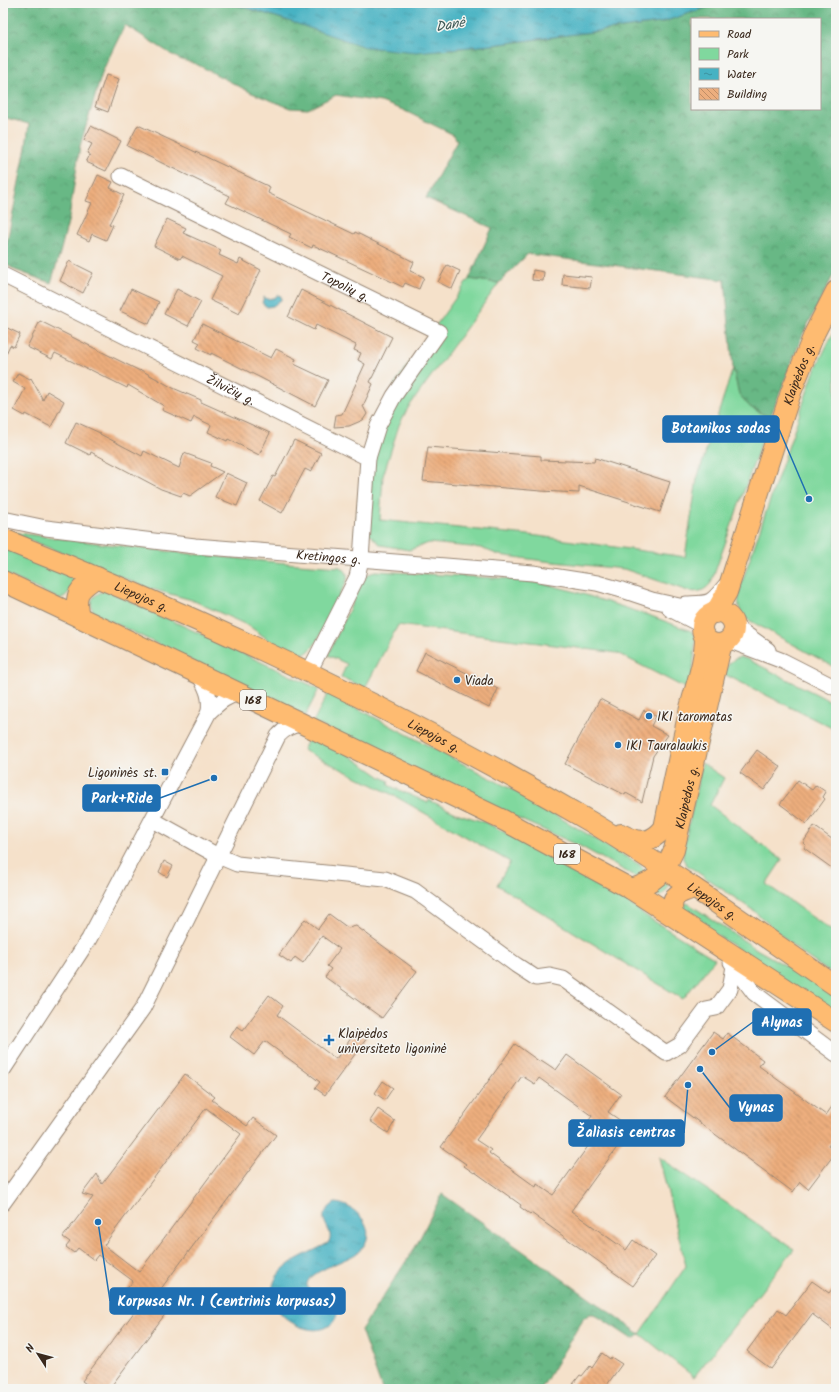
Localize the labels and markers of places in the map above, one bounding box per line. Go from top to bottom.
callout: Botanikos sodas [663,416,779,442]
place label: Viada [465,671,494,692]
marker: Viada [452,675,462,685]
place label: IKI taromatas [657,707,733,728]
marker: IKI taromatas [644,711,654,721]
place label: IKI Tauralaukis [626,736,707,757]
marker: IKI Tauralaukis [613,740,623,750]
place label: Ligoninės st. [88,763,157,784]
marker: Ligoninės st. [160,767,170,777]
callout: Park+Ride [83,785,160,811]
callout: Alynas [753,1009,811,1035]
place label: Klaipėdos universiteto ligoninė [338,1024,447,1060]
marker: Klaipėdos universiteto ligoninė [323,1034,335,1046]
callout: Vynas [730,1095,782,1121]
callout: Žaliasis centras [569,1120,684,1146]
callout: Korpusas Nr. 1 (centrinis korpusas) [110,1288,345,1314]

